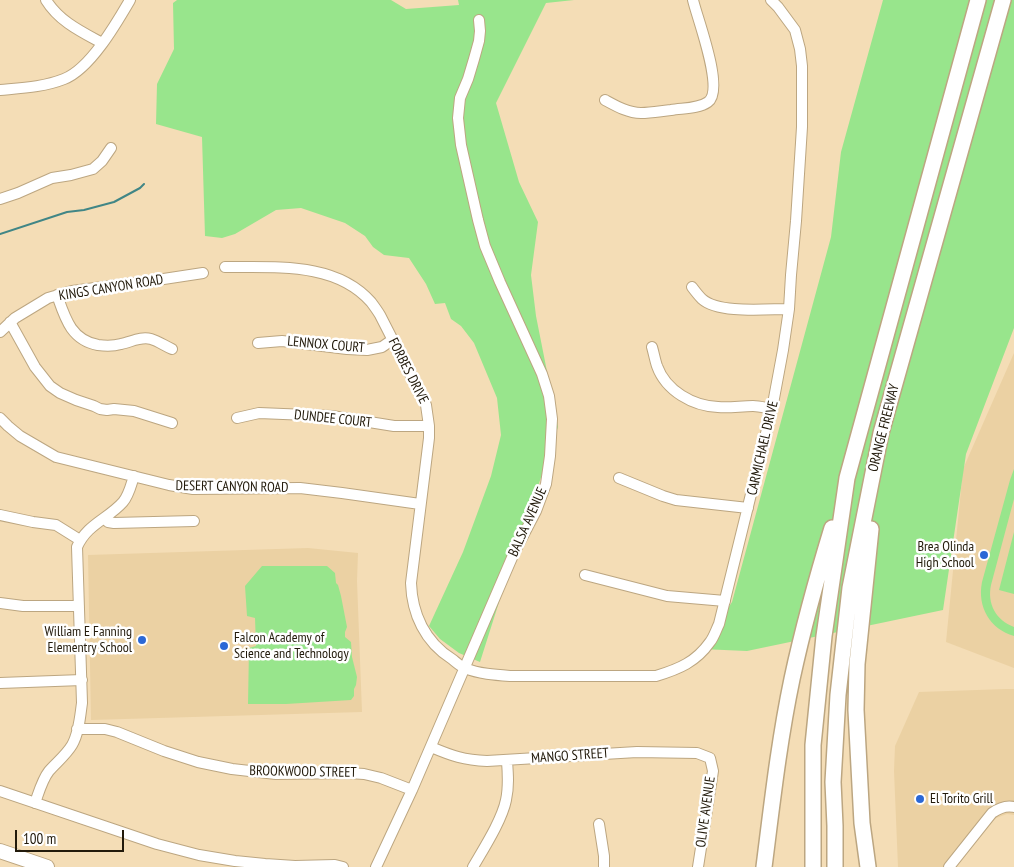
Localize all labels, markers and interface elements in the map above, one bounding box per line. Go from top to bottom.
street label: KINGS CANYON ROAD [58,271,164,305]
street label: LENNOX COURT [287,333,365,357]
street label: FORBES DRIVE [384,335,432,407]
street label: ORANGE FREEWAY [865,382,903,474]
street label: CARMICHAEL DRIVE [744,399,782,497]
street label: DUNDEE COURT [293,407,373,431]
street label: DESERT CANYON ROAD [176,478,288,496]
street label: BALSA AVENUE [505,485,551,559]
place label: Brea Olinda High School [916,539,974,572]
marker: Brea Olinda High School [978,549,990,561]
place label: William E Fanning Elementry School [44,624,132,656]
place label: Falcon Academy of Science and Technology [234,630,349,662]
marker: William E Fanning Elementry School [136,634,148,646]
marker: Falcon Academy of Science and Technology [218,640,230,652]
street label: MANGO STREET [531,745,609,767]
street label: BROOKWOOD STREET [249,763,357,781]
street label: OLIVE AVENUE [693,775,719,849]
place label: El Torito Grill [930,791,993,807]
marker: El Torito Grill [914,793,926,805]
scale bar [18,820,126,852]
text: 100 m [23,829,56,848]

